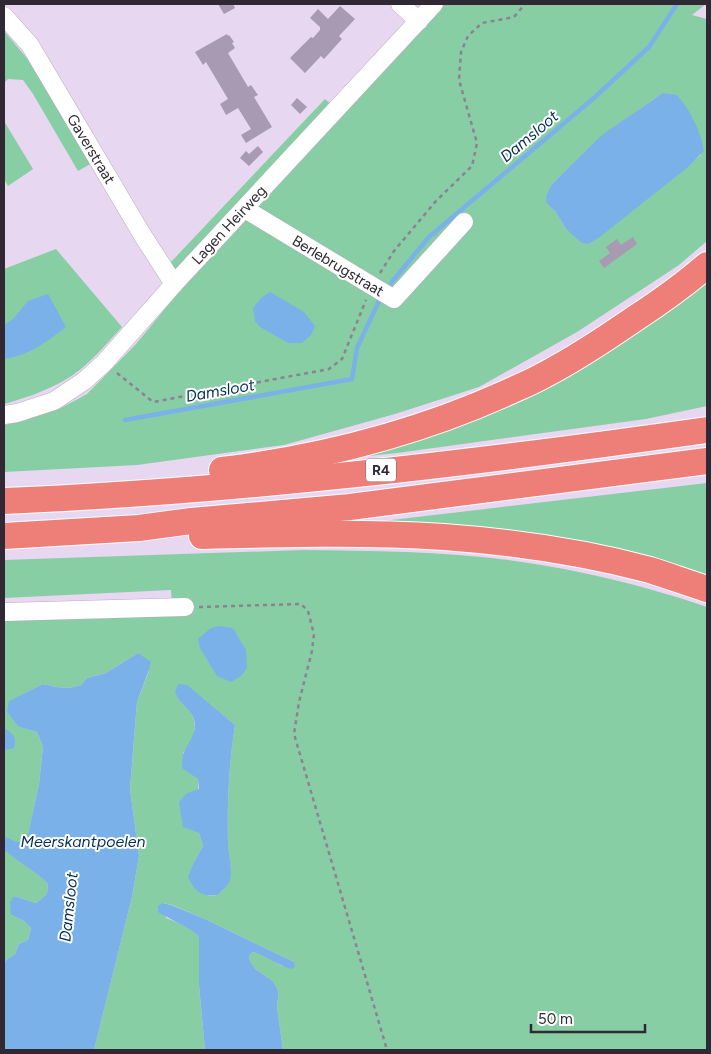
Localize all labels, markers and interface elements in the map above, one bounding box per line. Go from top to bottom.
water label: Damsloot [496,106,563,166]
street label: Gaverstraat [63,111,119,188]
street label: Lagen Heirweg [188,182,270,268]
street label: Berlebrugstraat [289,232,387,301]
water label: Damsloot [184,375,257,406]
road number: R4 [366,458,396,482]
water label: Meerskantpoelen [21,832,145,851]
water label: Damsloot [55,871,82,943]
scale bar [531,1002,645,1034]
text: 50 m [538,1010,573,1028]

